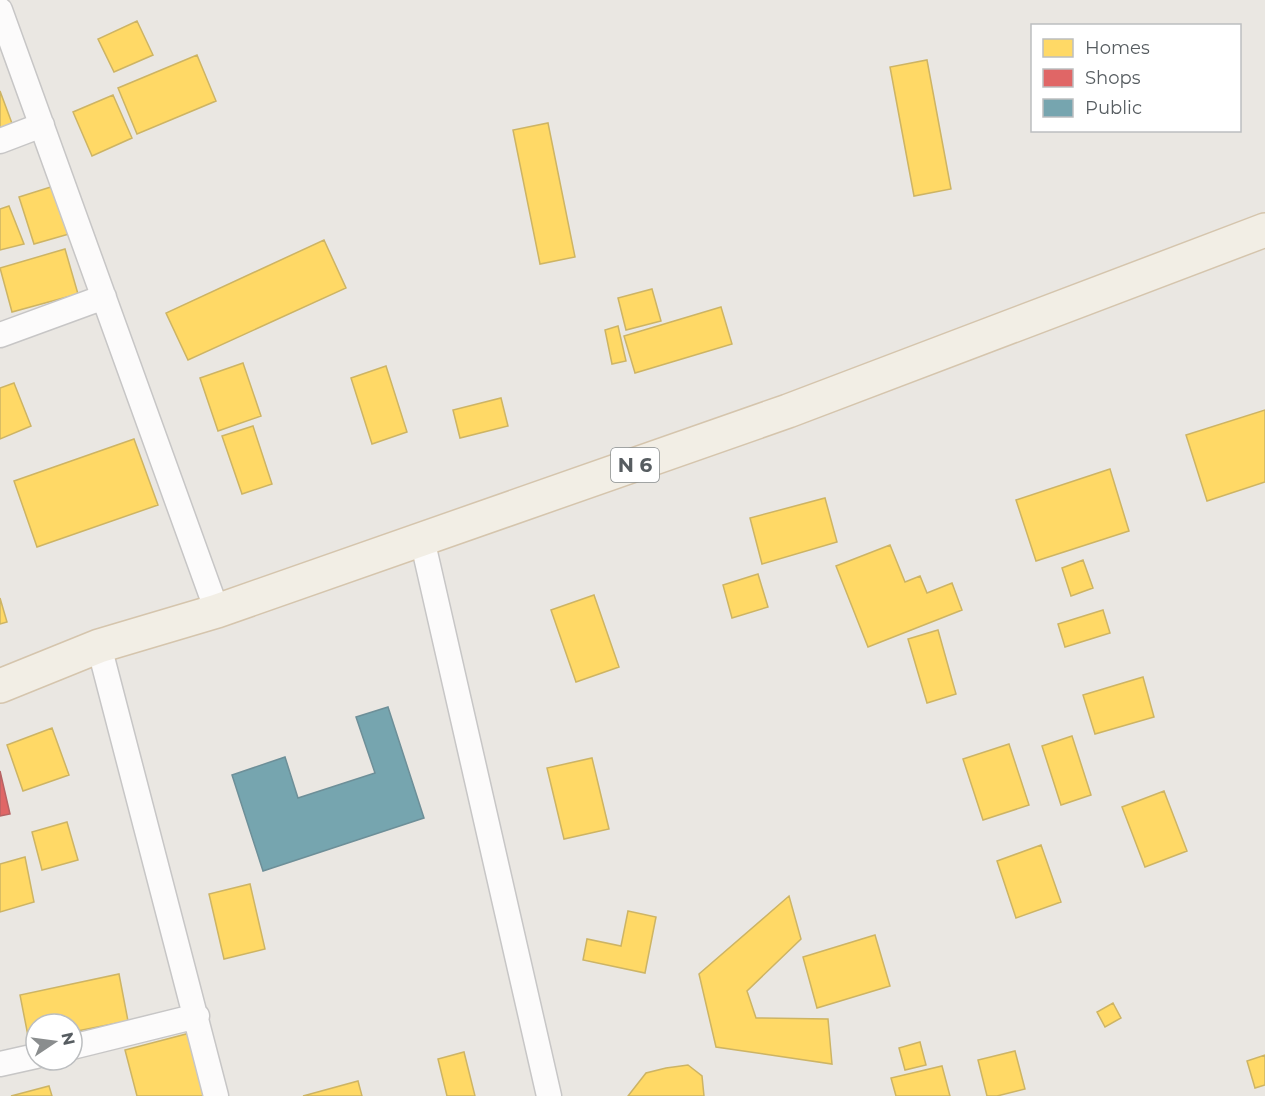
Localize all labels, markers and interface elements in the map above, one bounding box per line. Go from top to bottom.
legend [1031,24,1241,132]
text: Homes [1085,37,1150,59]
text: Shops [1085,67,1141,89]
text: Public [1085,97,1142,119]
road number: N 6 [611,448,659,482]
north arrow [24,1012,84,1072]
text: N [57,1030,79,1047]

